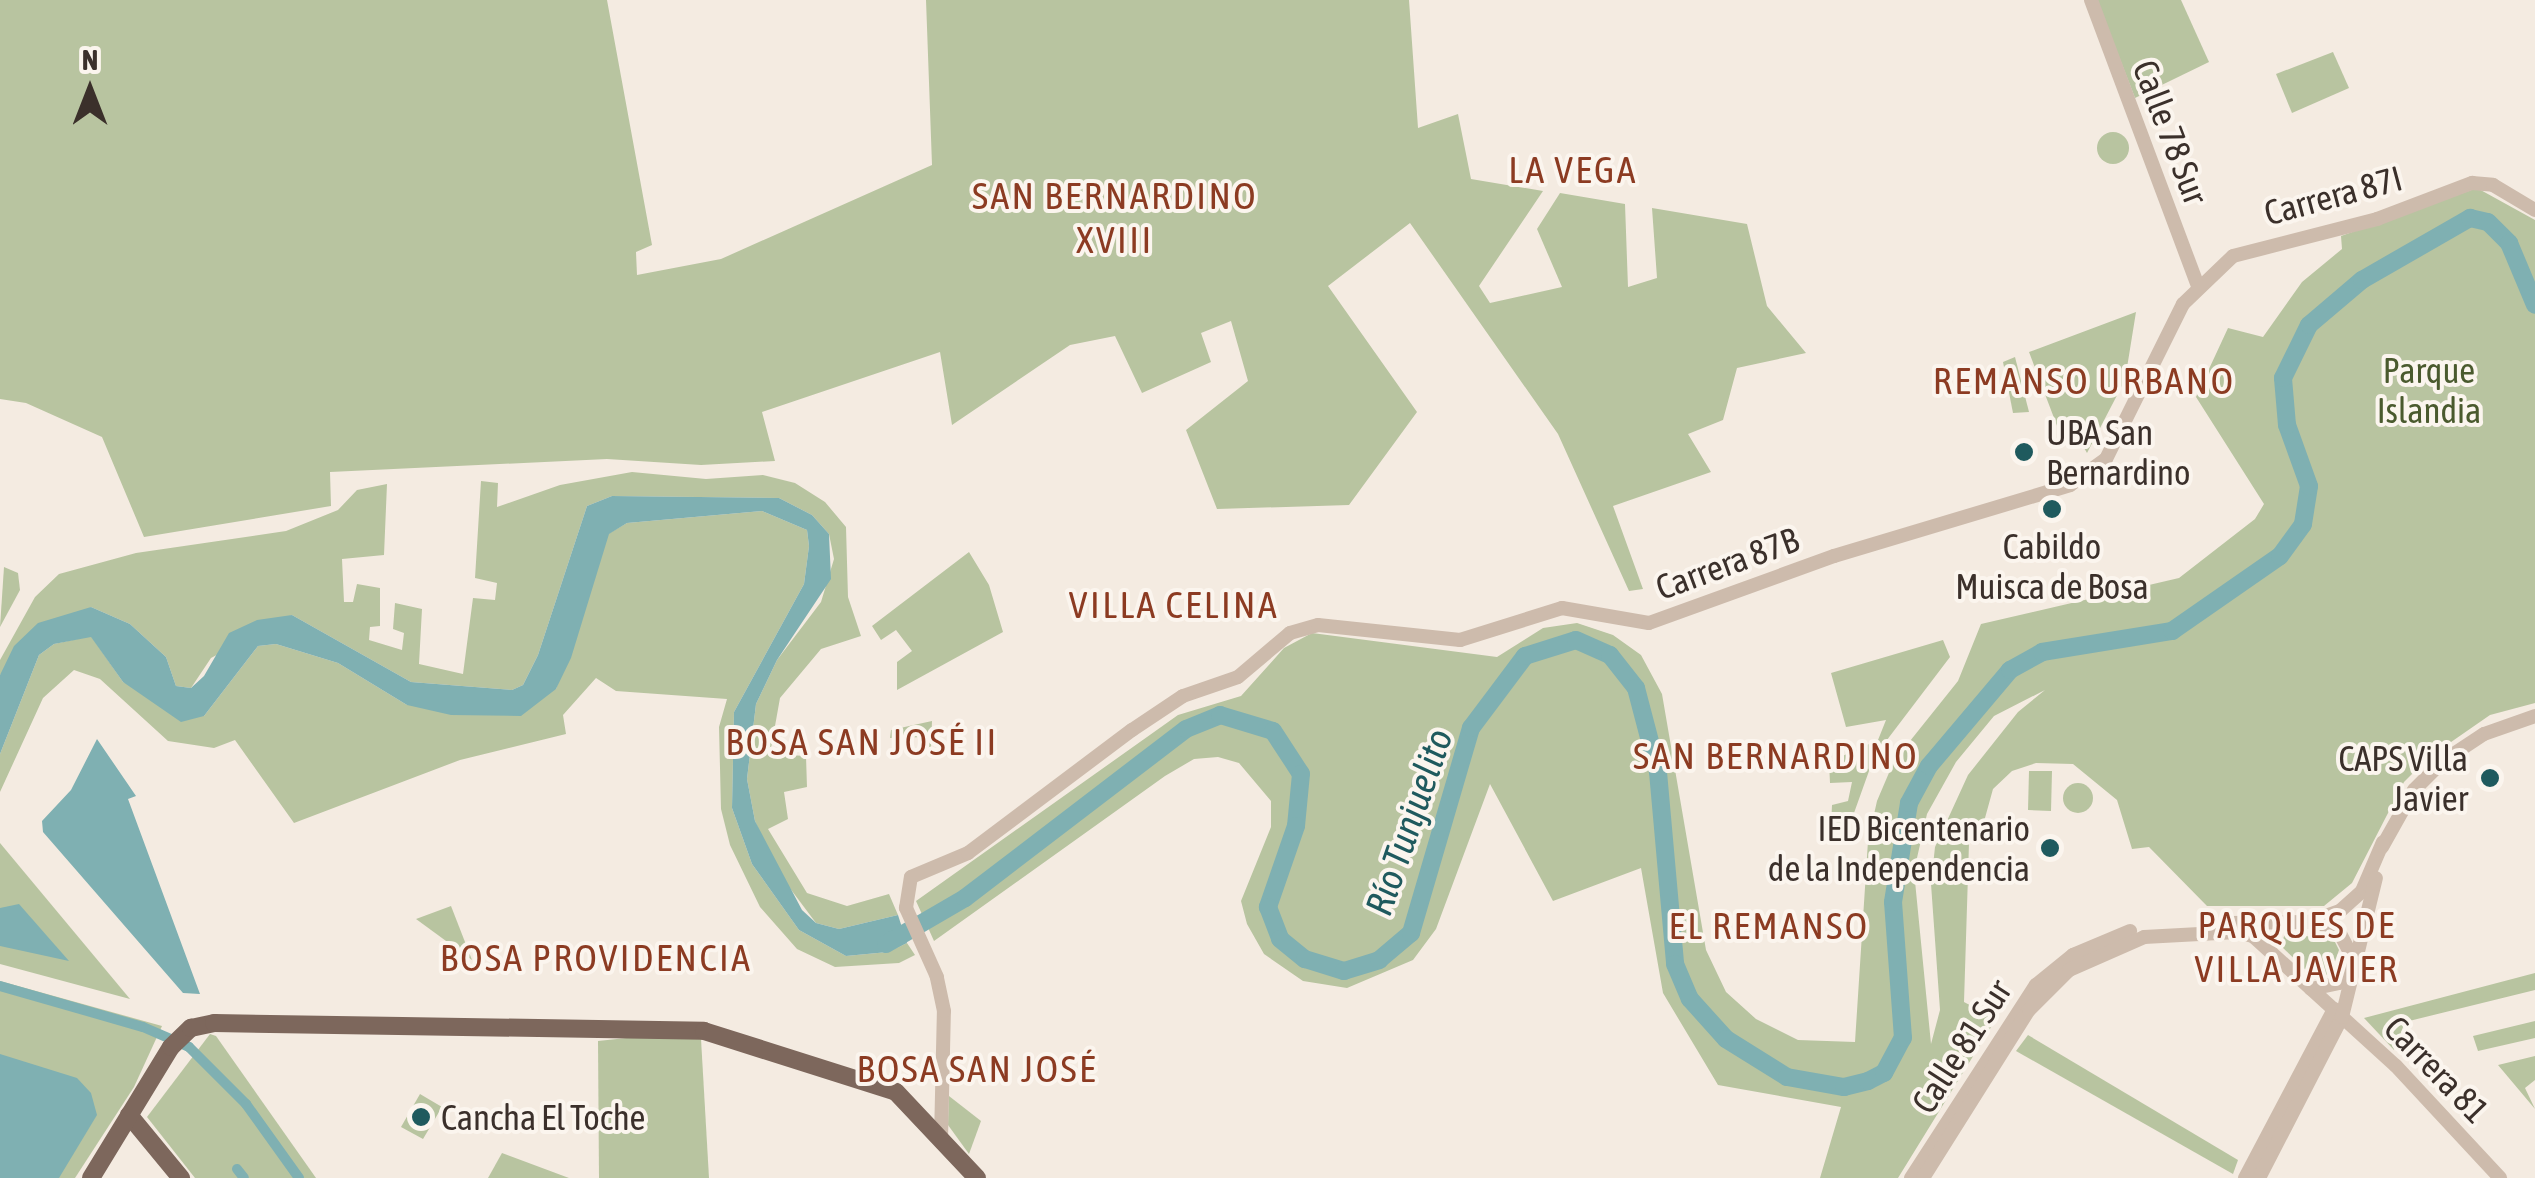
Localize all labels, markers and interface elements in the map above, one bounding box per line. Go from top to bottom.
north arrow [40,40,140,140]
text: N [82,44,98,76]
street label: Calle 78 Sur [2124,54,2218,210]
district label: LA VEGA [1508,147,1638,193]
street label: Carrera 87I [2259,156,2407,234]
district label: SAN BERNARDINO XVIII [972,173,1258,262]
park label: Parque Islandia [2377,349,2481,431]
district label: REMANSO URBANO [1933,358,2235,404]
place label: UBA San Bernardino [2046,411,2190,493]
marker: UBA San Bernardino [2011,439,2037,465]
marker: Cabildo Muisca de Bosa [2041,498,2063,520]
street label: Carrera 87B [1650,518,1804,608]
place label: Cabildo Muisca de Bosa [1955,525,2149,607]
district label: VILLA CELINA [1069,582,1279,628]
district label: BOSA SAN JOSÉ II [725,719,999,765]
water label: Río Tunjuelito [1356,723,1462,921]
district label: SAN BERNARDINO [1633,733,1919,779]
place label: CAPS Villa Javier [2338,737,2468,819]
marker: CAPS Villa Javier [2477,765,2503,791]
place label: IED Bicentenario de la Independencia [1768,807,2030,889]
marker: IED Bicentenario de la Independencia [2039,837,2061,859]
district label: PARQUES DE VILLA JAVIER [2194,902,2400,992]
district label: EL REMANSO [1669,903,1869,949]
district label: BOSA PROVIDENCIA [440,935,752,981]
street label: Calle 81 Sur [1902,971,2020,1121]
street label: Carrera 81 [2376,1007,2498,1131]
district label: BOSA SAN JOSÉ [856,1046,1098,1092]
place label: Cancha El Toche [441,1096,646,1138]
marker: Cancha El Toche [410,1106,432,1128]

